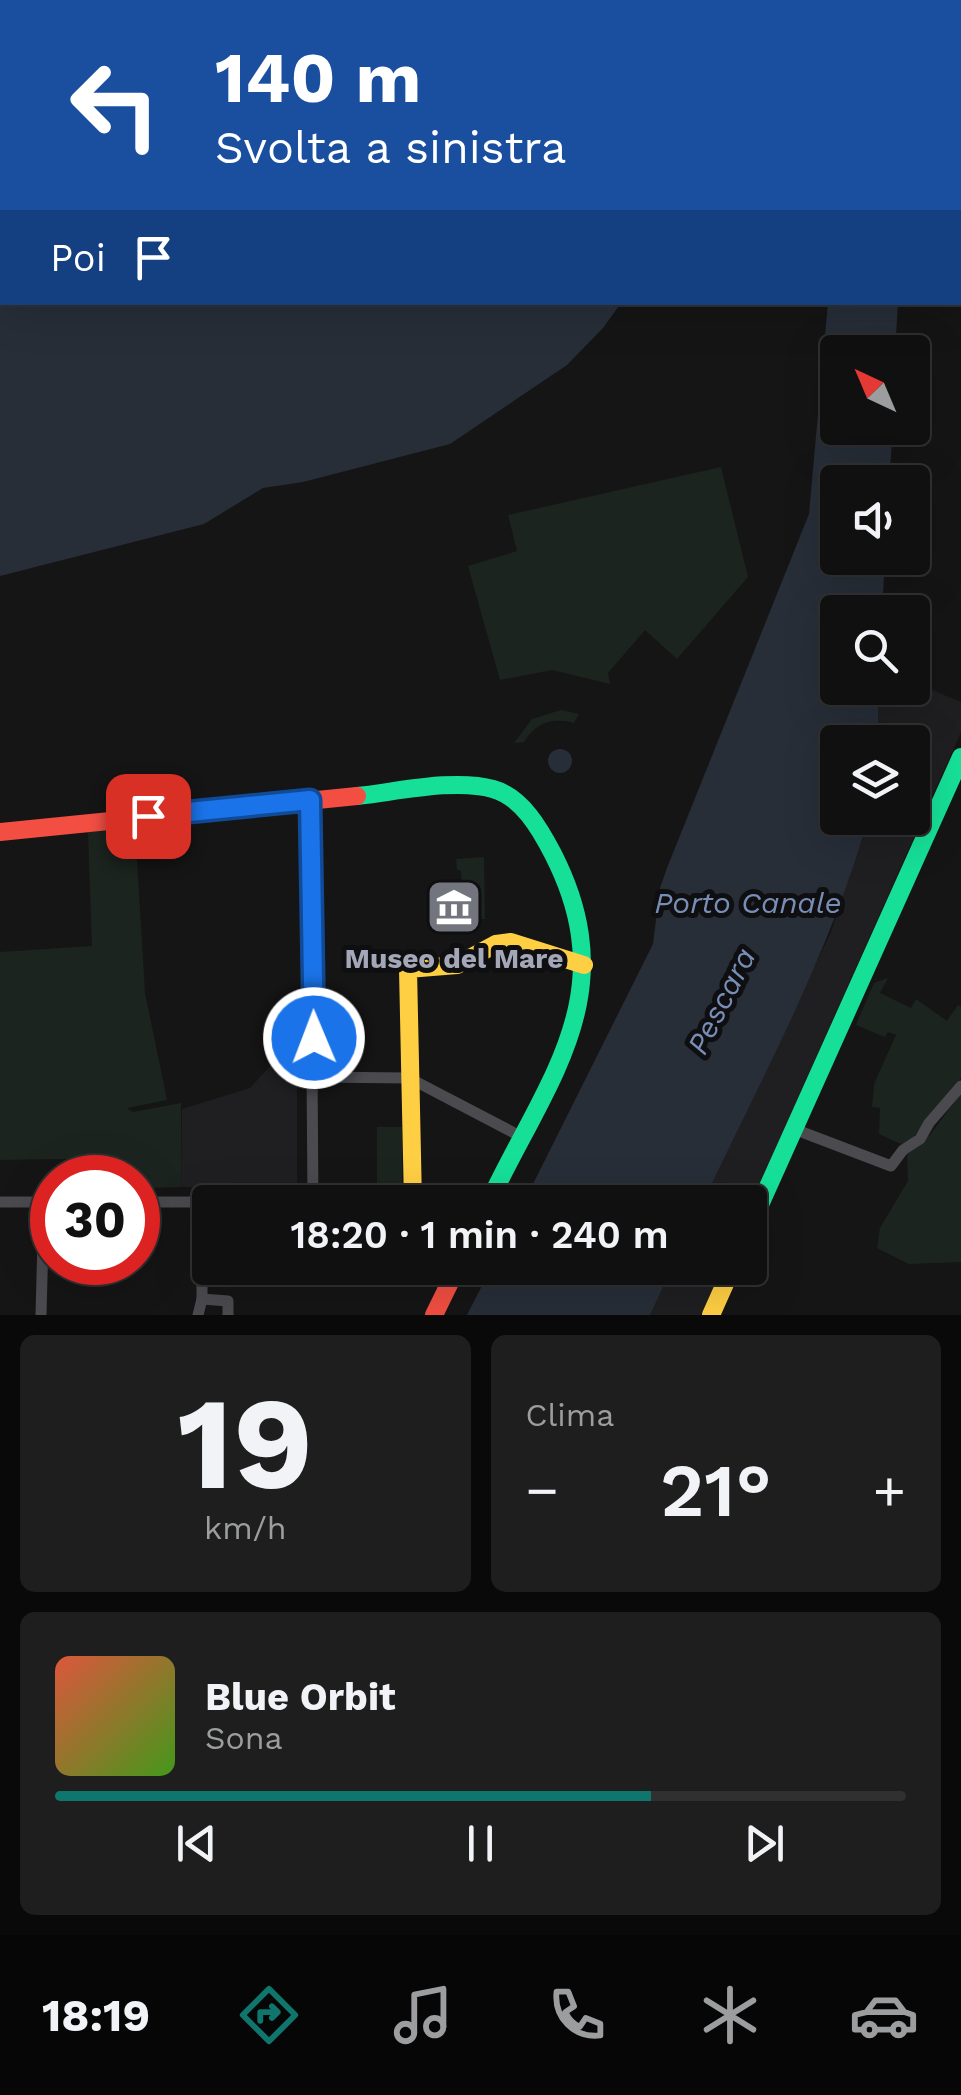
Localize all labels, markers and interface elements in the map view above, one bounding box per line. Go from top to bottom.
text: 140 m [215,37,421,119]
icon: left [50,40,180,170]
text: Svolta a sinistra [215,121,567,174]
icon: arrive [126,230,181,285]
text: Poi [50,236,106,280]
north arrow [820,335,930,445]
map controls [820,335,930,835]
button: sound [820,465,930,575]
button: search [820,595,930,705]
button: layers [820,725,930,835]
pin [106,774,191,859]
icon: arrive [121,789,176,844]
museum icon: Museo del Mare [424,877,484,937]
water label: Porto Canale [654,885,842,920]
place label: Museo del Mare [345,942,563,975]
water label: Pescara [679,942,763,1060]
position arrow [262,986,366,1090]
speed limit sign: 30 [30,1155,160,1285]
text: 18:20 · 1 min · 240 m [290,1213,669,1257]
text: 19 [177,1367,313,1520]
text: Clima [526,1396,614,1434]
text: 21° [660,1446,772,1534]
text: − [526,1458,559,1522]
text: + [873,1458,906,1522]
text: km/h [204,1509,286,1547]
text: Blue Orbit [205,1675,396,1719]
text: Sona [205,1719,283,1757]
icon: previous [169,1816,224,1871]
icon: pause [453,1816,508,1871]
icon: next [737,1816,792,1871]
icon: directions [234,1980,304,2050]
icon: music [388,1980,458,2050]
icon: phone [542,1980,612,2050]
icon: climate [695,1980,765,2050]
icon: car [849,1980,919,2050]
text: 18:19 [42,1989,150,2042]

